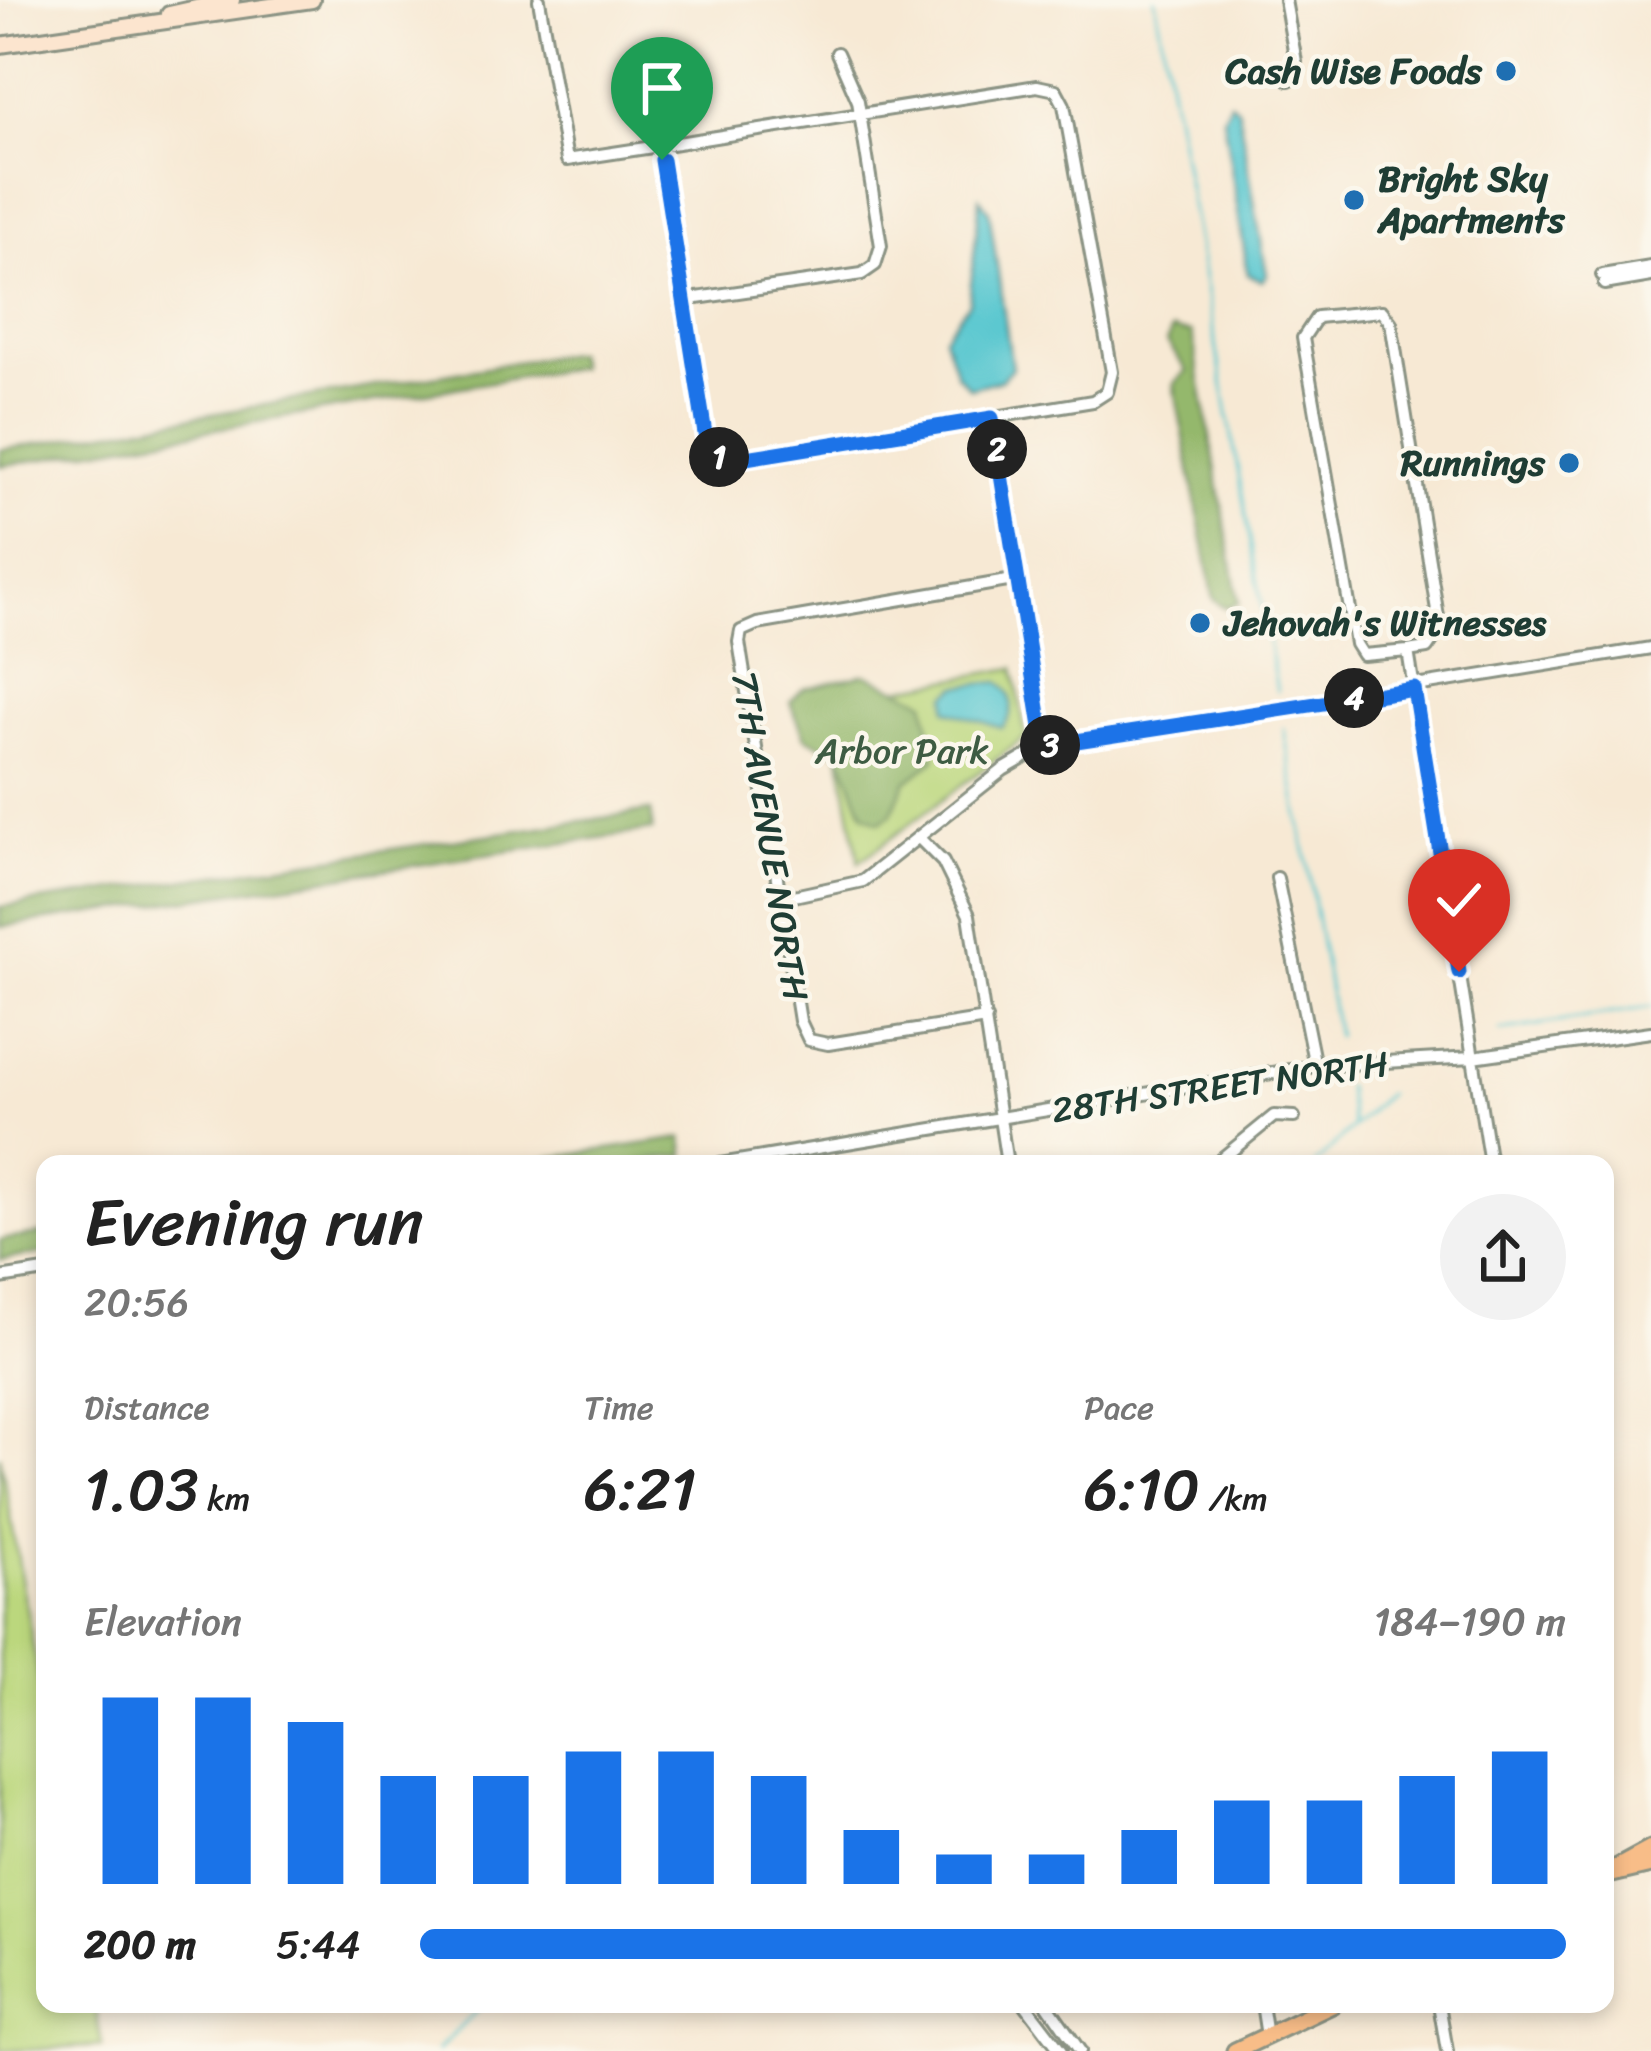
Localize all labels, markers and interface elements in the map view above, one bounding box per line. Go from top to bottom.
pin [611,37,713,160]
place label: Cash Wise Foods [1224,39,1482,103]
icon: arrive [629,55,695,121]
marker: Cash Wise Foods [1493,58,1519,84]
place label: Bright Sky Apartments [1376,147,1566,252]
marker: Bright Sky Apartments [1341,187,1367,213]
pin: 2 [967,419,1027,479]
text: 2 [987,420,1007,478]
pin: 1 [689,427,749,487]
text: 1 [712,428,726,486]
place label: Runnings [1400,431,1545,495]
marker: Runnings [1556,450,1582,476]
place label: Jehovah's Witnesses [1222,591,1548,655]
marker: Jehovah's Witnesses [1187,610,1213,636]
street label: 7TH AVENUE NORTH [712,666,828,1006]
pin: 4 [1324,668,1384,728]
text: 4 [1344,669,1364,727]
pin: 3 [1020,715,1080,775]
text: 3 [1041,716,1059,774]
park label: Arbor Park [814,719,989,783]
pin [1408,849,1510,972]
icon: check [1426,867,1492,933]
street label: 28TH STREET NORTH [1048,1032,1393,1142]
text: Evening run [84,1164,424,1281]
button: share [1440,1194,1566,1320]
text: 20:56 [84,1268,189,1337]
text: Distance [84,1379,209,1437]
text: Time [584,1379,654,1437]
text: Pace [1084,1379,1154,1437]
text: 1.03 [84,1437,199,1543]
text: 6:21 [584,1437,697,1543]
text: 6:10 [1084,1437,1200,1543]
text: km [199,1470,250,1528]
text: /km [1200,1470,1268,1528]
text: Elevation [84,1587,242,1656]
text: 184–190 m [1374,1587,1566,1656]
text: 200 m [84,1910,196,1979]
text: 5:44 [276,1910,360,1979]

